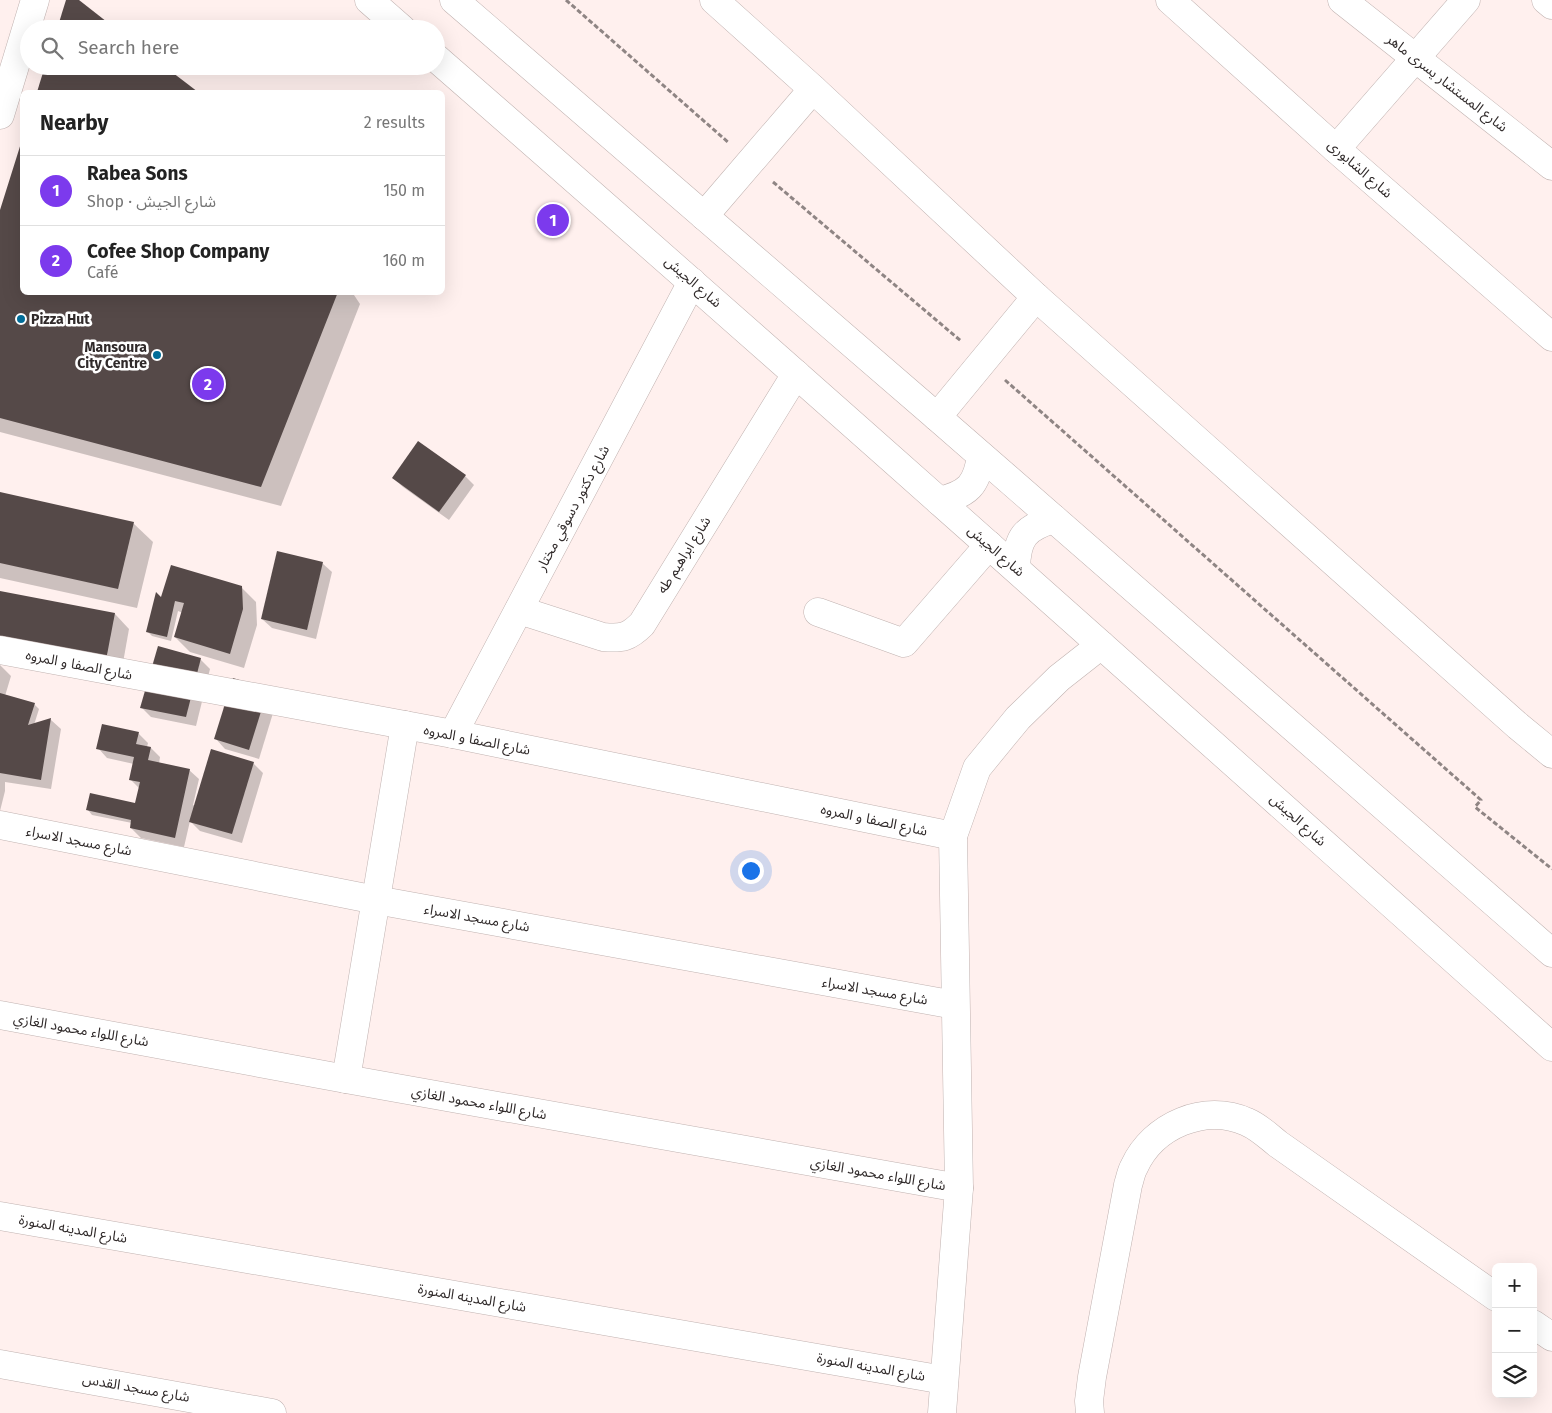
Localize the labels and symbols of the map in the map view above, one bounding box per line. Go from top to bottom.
street label: شارع المستشار يسرى ماهر [1381,30,1511,137]
street label: شارع الشابورى [1323,136,1396,203]
pin: 1 [537,201,569,239]
street label: شارع الجيش [660,253,725,313]
place label: Pizza Hut [31,311,90,328]
marker: Pizza Hut [15,313,27,325]
place label: Mansoura City Centre [77,339,147,372]
marker: Mansoura City Centre [151,349,163,361]
pin: 2 [192,365,224,403]
street label: شارع دكتور دسوقي مختار [532,442,615,575]
street label: شارع ابراهيم طه [654,513,716,598]
street label: شارع الجيش [963,522,1028,582]
street label: شارع الصفا و المروه [24,646,134,686]
street label: شارع الصفا و المروه [422,721,532,761]
street label: شارع الجيش [1265,790,1330,851]
street label: شارع الصفا و المروه [819,800,929,842]
street label: شارع مسجد الاسراء [24,822,133,862]
your location [738,858,764,884]
street label: شارع مسجد الاسراء [422,900,531,938]
street label: شارع مسجد الاسراء [820,973,929,1011]
street label: شارع اللواء محمود الغازي [12,1010,150,1052]
street label: شارع اللواء محمود الغازي [410,1083,548,1125]
street label: شارع اللواء محمود الغازي [809,1154,947,1196]
street label: شارع المدينه المنورة [17,1211,129,1249]
street label: شارع المدينه المنورة [416,1280,528,1318]
street label: شارع المدينه المنورة [815,1349,927,1387]
street label: شارع مسجد القدس [81,1370,191,1408]

